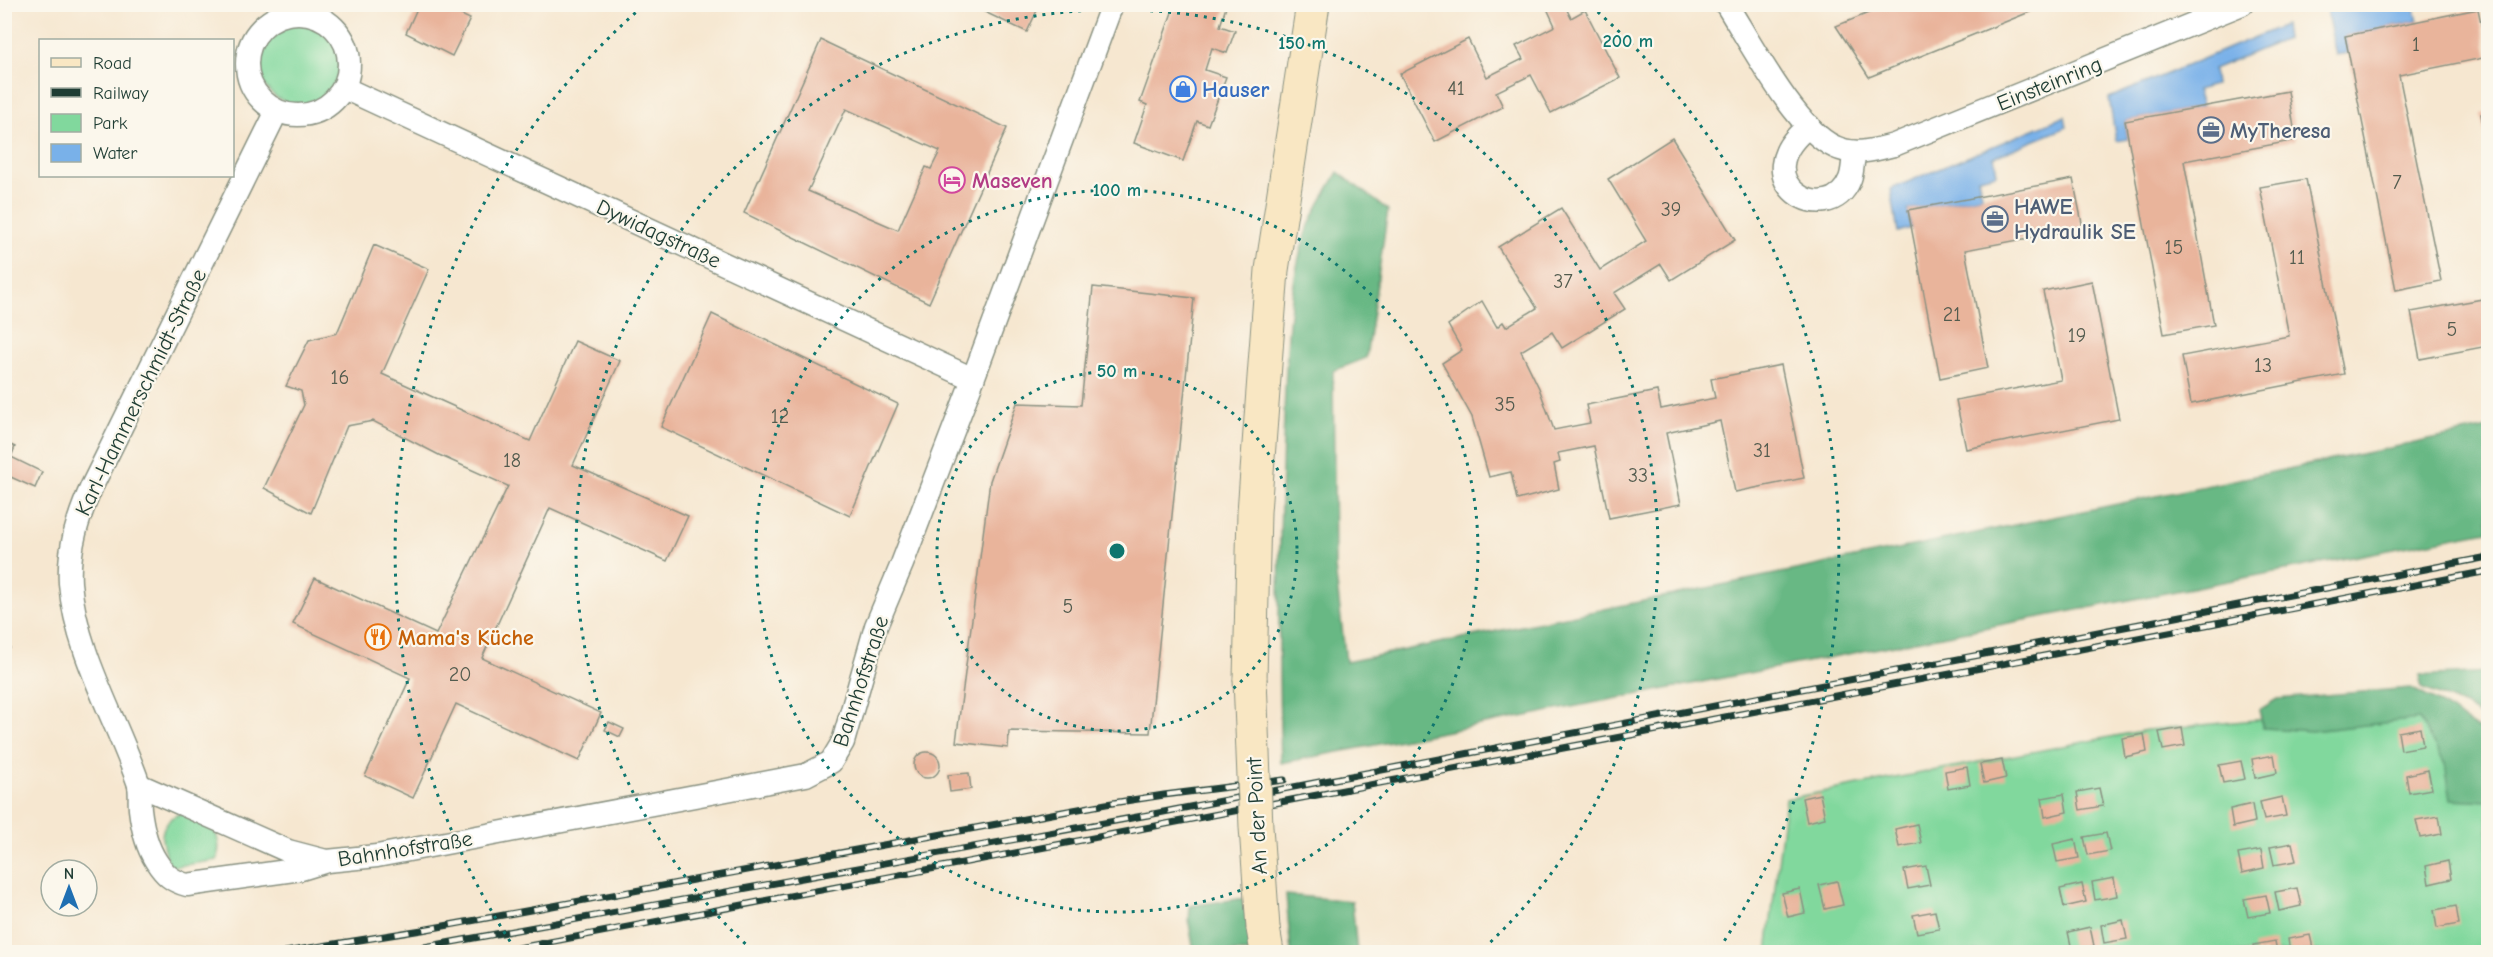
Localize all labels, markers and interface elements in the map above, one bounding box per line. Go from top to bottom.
text: 200 m [1603,31,1653,52]
text: 150 m [1278,33,1326,54]
house number: 1 [2412,33,2420,56]
legend [39,39,234,177]
street label: Einsteinring [1993,51,2106,117]
text: Road [93,53,132,74]
shop icon: Hauser [1168,74,1198,104]
place label: Hauser [1202,77,1269,103]
house number: 41 [1447,77,1465,100]
text: Railway [93,83,150,104]
text: Park [93,113,128,134]
office icon: MyTheresa [2196,115,2226,145]
place label: MyTheresa [2230,118,2331,144]
text: Water [93,143,138,164]
hotel icon: Maseven [937,165,967,195]
place label: Maseven [972,168,1053,194]
house number: 7 [2392,171,2402,194]
text: 100 m [1093,180,1141,201]
street label: Dywidagstraße [592,194,725,274]
place label: HAWE Hydraulik SE [2014,194,2136,245]
house number: 39 [1661,198,1681,221]
office icon: HAWE Hydraulik SE [1980,204,2010,234]
house number: 15 [2165,236,2183,259]
house number: 11 [2289,246,2305,269]
street label: Karl-Hammerschmidt-Straße [70,265,212,520]
house number: 37 [1553,270,1573,293]
house number: 21 [1943,303,1961,326]
house number: 5 [2447,318,2457,341]
house number: 19 [2068,324,2086,347]
house number: 13 [2254,354,2272,377]
text: 50 m [1097,361,1137,382]
house number: 16 [331,366,349,389]
house number: 35 [1495,393,1515,416]
house number: 12 [771,405,789,428]
house number: 31 [1753,439,1771,462]
house number: 18 [503,449,521,472]
house number: 33 [1628,464,1648,487]
centre of rings [1107,541,1127,561]
house number: 5 [1063,595,1073,618]
street label: Bahnhofstraße [828,613,894,750]
restaurant icon: Mama's Küche [363,622,393,652]
place label: Mama's Küche [398,625,534,651]
house number: 20 [449,663,471,686]
street label: An der Point [1241,756,1273,875]
street label: Bahnhofstraße [336,825,474,872]
north arrow [39,858,99,918]
text: N [64,865,74,883]

